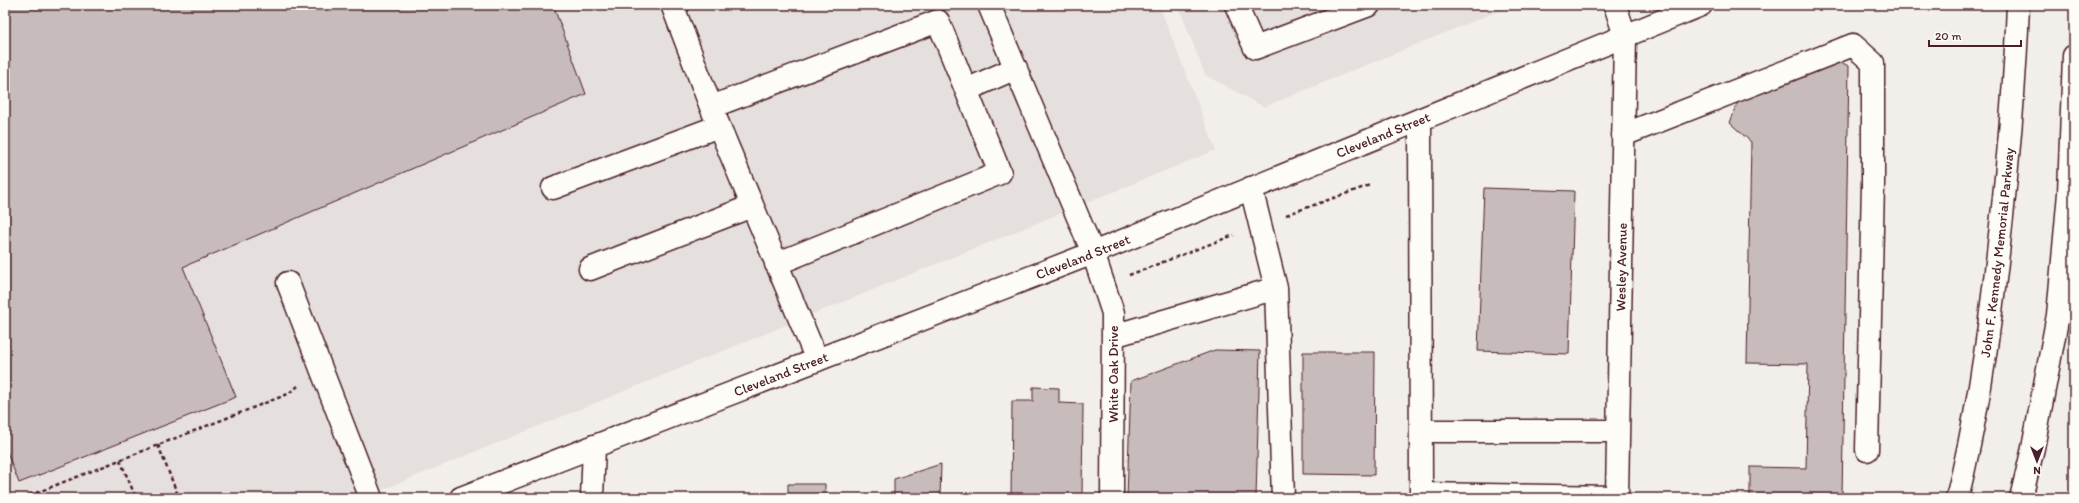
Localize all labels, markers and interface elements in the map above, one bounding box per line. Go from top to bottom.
scale bar [1929,22,2021,48]
text: 20 m [1935,29,1962,43]
street label: Cleveland Street [1334,108,1433,162]
street label: John F. Kennedy Memorial Parkway [1977,146,2018,359]
street label: Wesley Avenue [1612,222,1631,311]
street label: Cleveland Street [1033,231,1133,283]
street label: White Oak Drive [1105,325,1122,423]
street label: Cleveland Street [731,349,831,400]
north arrow [2017,441,2057,481]
text: N [2033,464,2041,477]

